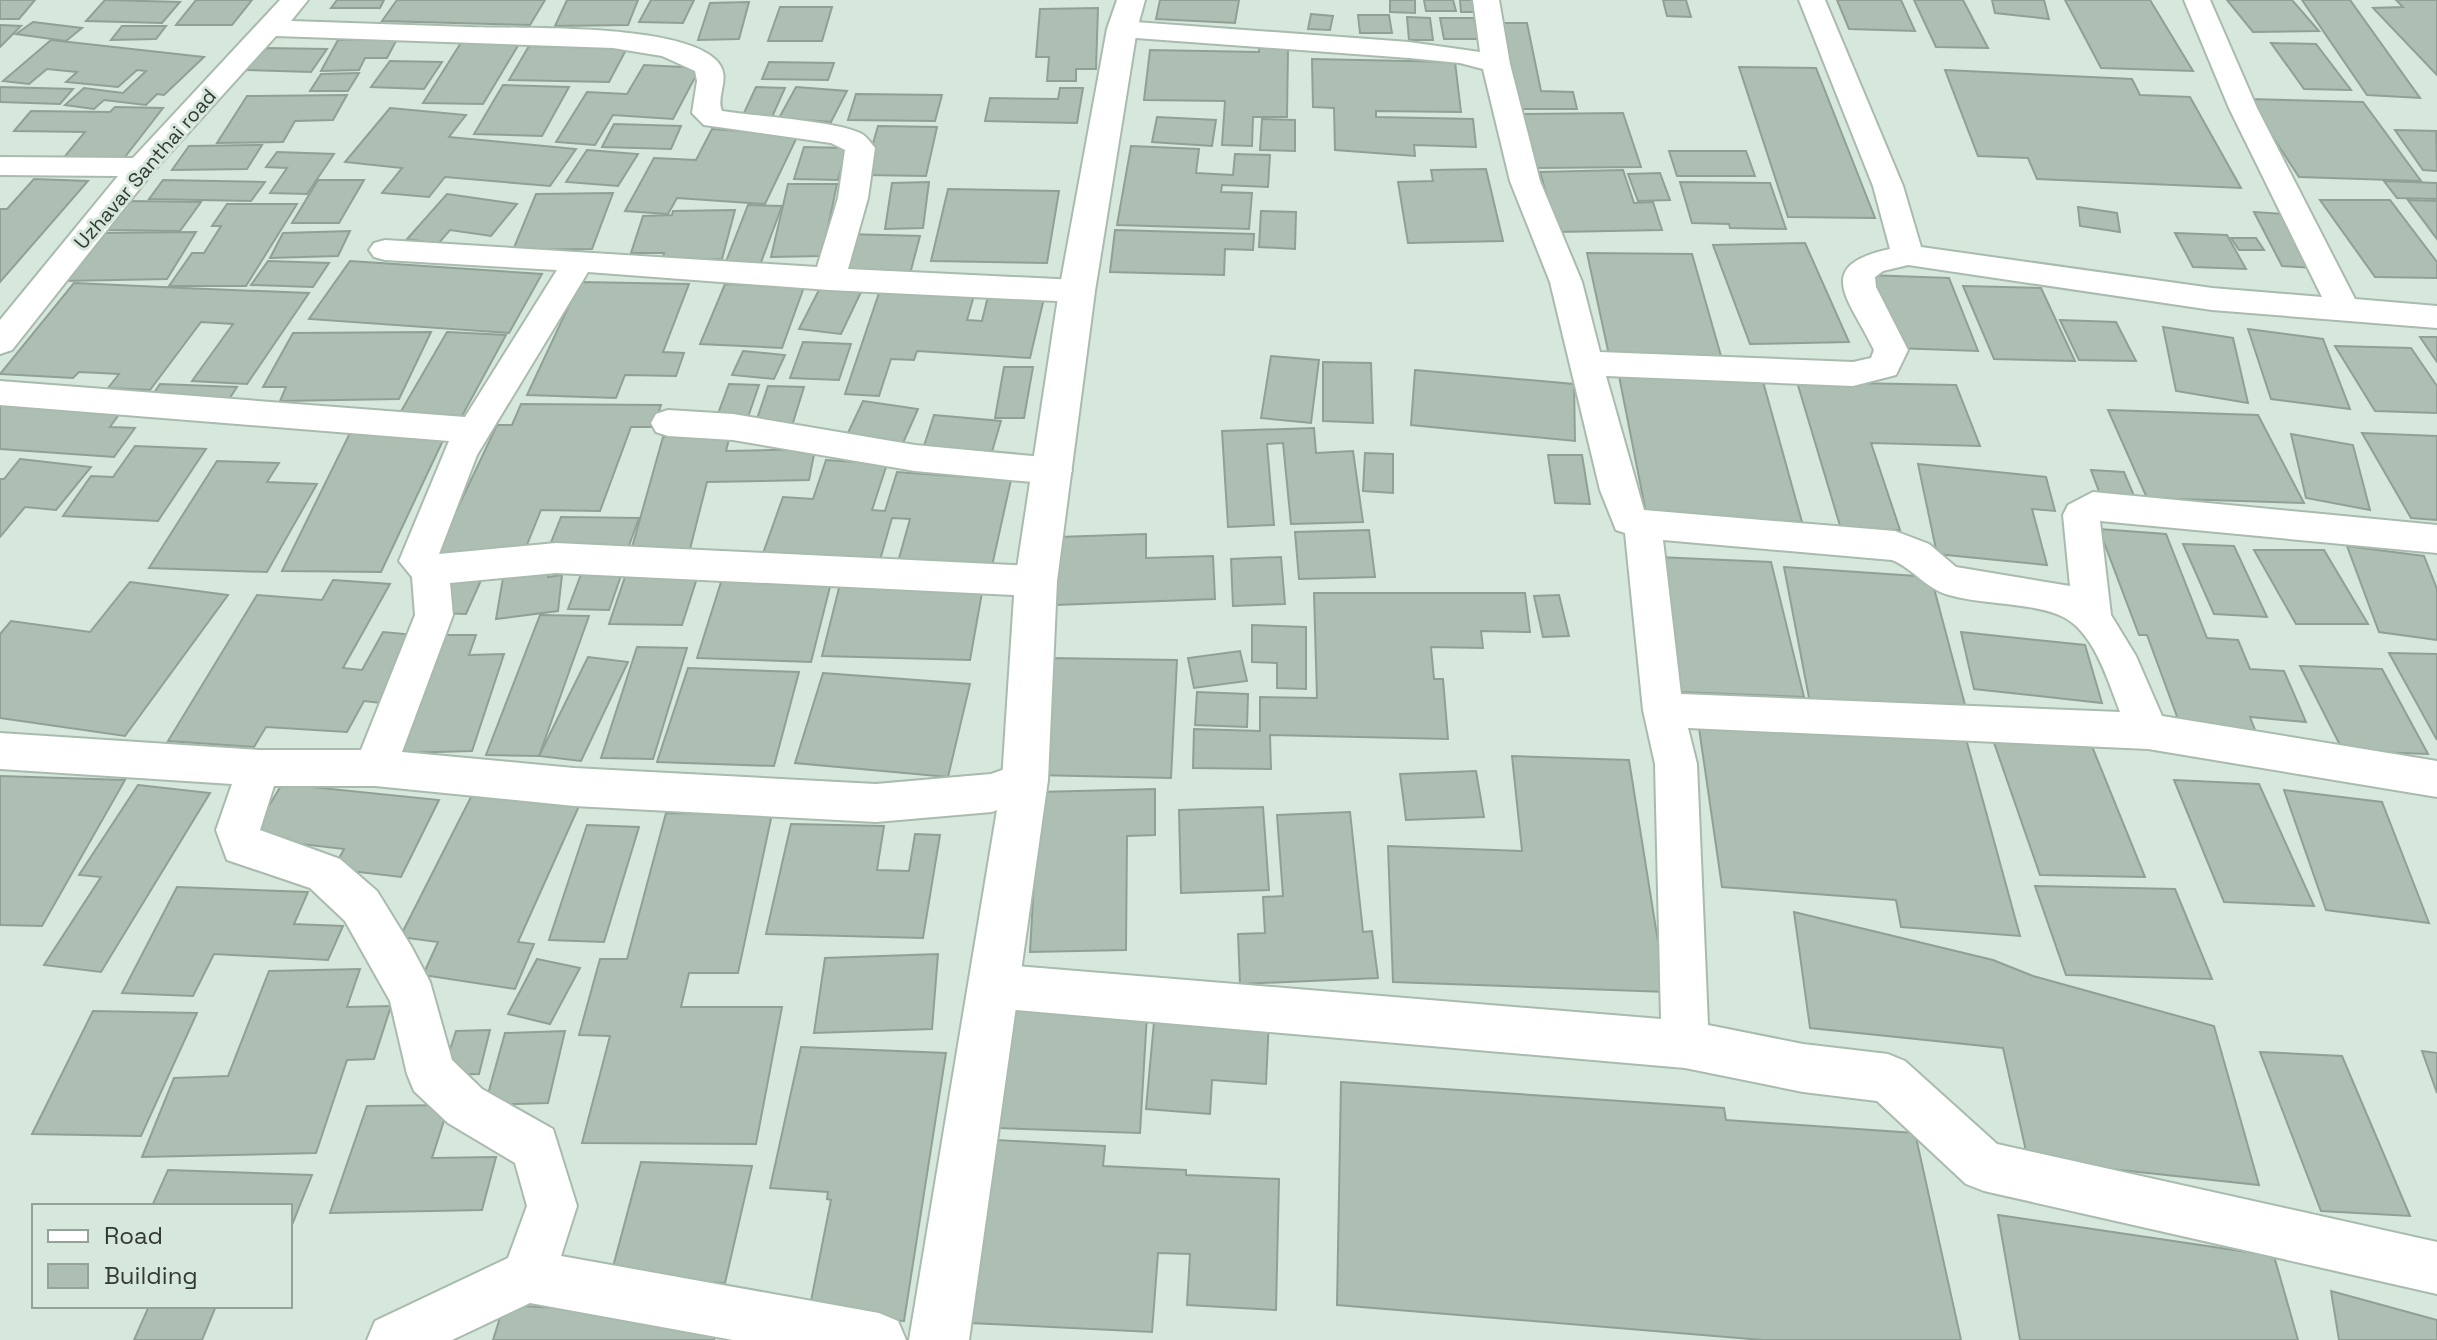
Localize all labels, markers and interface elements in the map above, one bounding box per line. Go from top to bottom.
street label: Uzhavar Santhai road [68,83,222,255]
legend [32,1204,292,1308]
text: Road [104,1220,163,1251]
text: Building [104,1260,198,1291]

